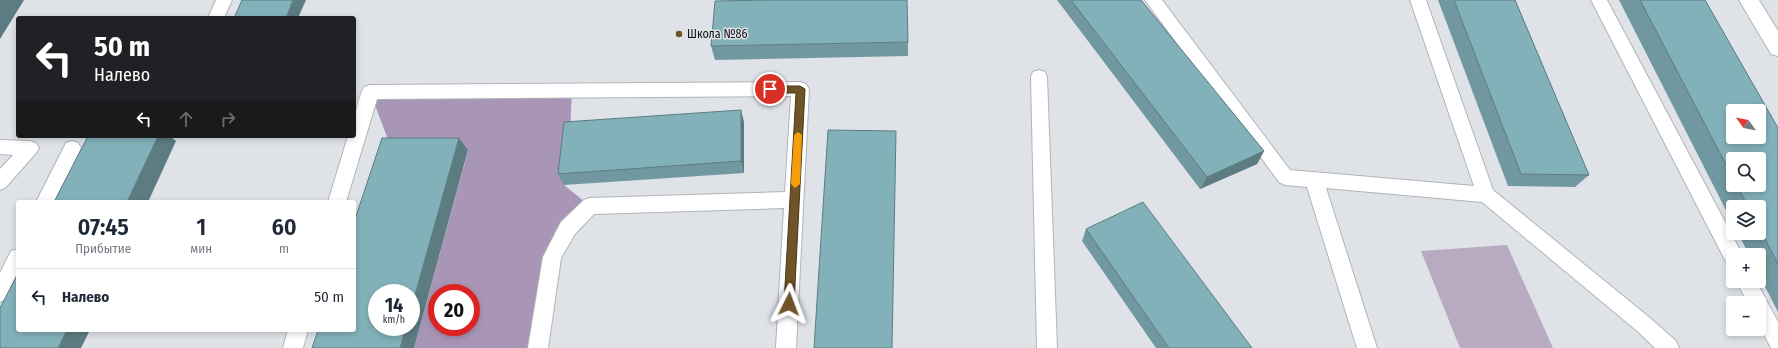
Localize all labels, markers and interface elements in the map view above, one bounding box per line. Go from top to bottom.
place label: Школа №86 [687,27,748,41]
marker: Школа №86 [674,29,684,39]
text: 50 m [94,30,150,63]
icon: left [28,32,80,84]
text: Налево [94,64,150,86]
pin [753,72,787,106]
icon: arrive [759,78,781,100]
north arrow [1726,104,1766,144]
map controls [1726,104,1766,336]
icon: left [133,108,155,130]
icon: ahead [175,108,197,130]
icon: right [217,108,239,130]
button: search [1726,152,1766,192]
button: layers [1726,200,1766,240]
text: 07:45 [77,213,129,241]
text: 1 [196,213,206,241]
text: 60 [271,213,297,241]
text: Прибытие [75,241,131,256]
text: мин [190,241,212,256]
text: m [279,241,289,256]
button: + [1726,248,1766,288]
position arrow [768,283,810,325]
speed limit sign: 20 [428,284,480,336]
icon: left [28,286,50,308]
text: Налево [62,288,109,306]
text: 50 m [314,288,344,306]
text: 14 [385,293,403,317]
button: − [1726,296,1766,336]
text: km/h [383,314,405,326]

